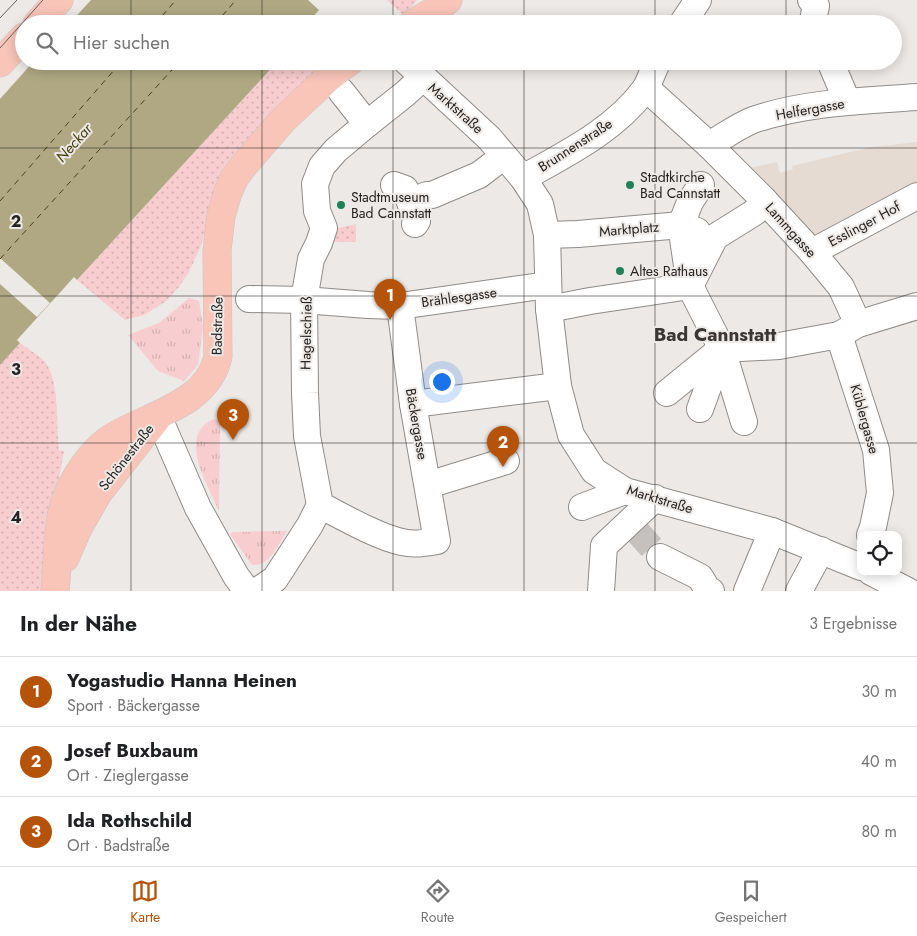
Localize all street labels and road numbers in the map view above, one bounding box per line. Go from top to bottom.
street label: Marktstraße [424,78,488,138]
street label: Helfergasse [774,93,846,125]
street label: Brunnenstraße [534,113,616,177]
street label: Esslinger Hof [824,196,904,251]
street label: Lammgasse [761,198,821,262]
street label: Marktplatz [598,216,660,242]
street label: Brählesgasse [420,282,498,312]
street label: Hagelschieß [295,296,317,370]
street label: Badstraße [206,297,228,355]
street label: Küblergasse [846,382,884,456]
street label: Bäckergasse [401,387,433,461]
street label: Schönestraße [94,419,158,495]
street label: Marktstraße [625,479,695,519]

